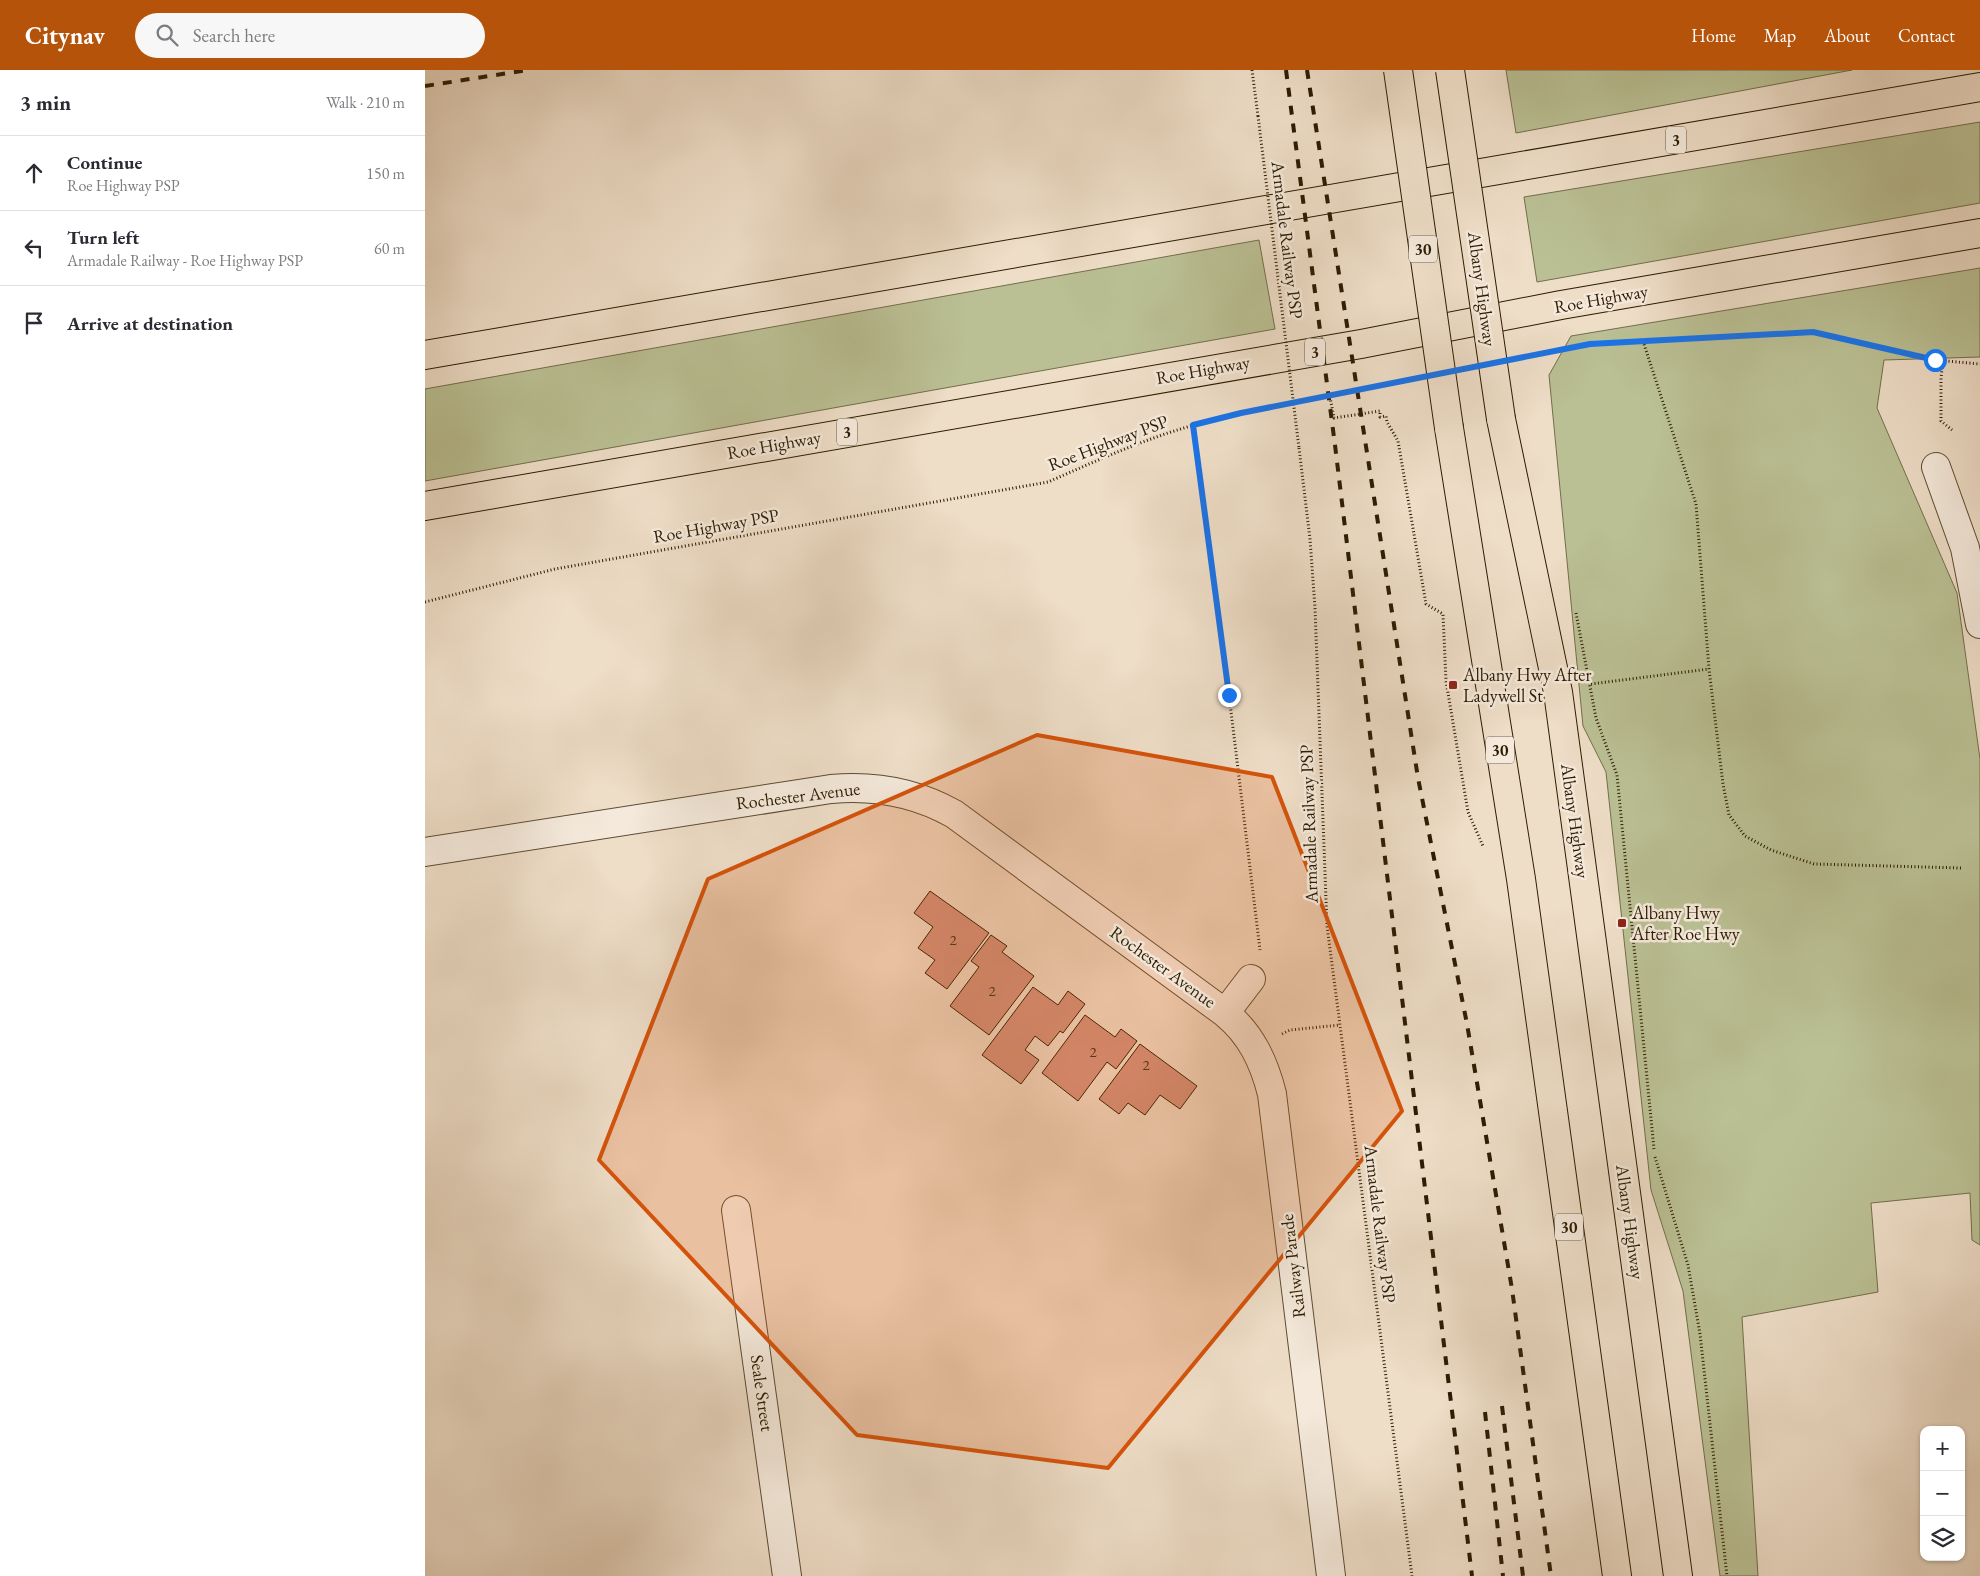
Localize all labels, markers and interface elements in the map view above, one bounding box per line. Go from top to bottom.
search box [135,13,485,58]
text: Citynav [25,20,105,51]
icon: search [153,21,181,49]
text: Search here [193,23,275,48]
text: Home [1691,24,1736,47]
text: Map [1764,24,1796,47]
text: About [1824,24,1870,47]
text: Contact [1898,24,1955,47]
text: 3 min [20,89,71,116]
text: Walk · 210 m [326,92,405,113]
road number: 3 [1666,126,1686,154]
text: Continue [67,150,142,175]
icon: ahead [20,159,48,187]
street label: Armadale Railway PSP [1266,159,1309,320]
text: 150 m [366,163,405,184]
text: Roe Highway PSP [67,175,180,196]
text: Turn left [67,225,139,250]
street label: Albany Highway [1463,229,1502,348]
icon: left [20,234,48,262]
road number: 30 [1409,235,1437,262]
text: 60 m [374,238,405,259]
text: Armadale Railway - Roe Highway PSP [67,250,303,271]
street label: Roe Highway [1552,279,1650,318]
icon: arrive [20,309,48,337]
text: Arrive at destination [67,311,233,336]
road number: 3 [1305,338,1325,366]
route start [1924,349,1947,372]
street label: Roe Highway [1154,350,1252,389]
street label: Roe Highway PSP [1045,409,1171,476]
road number: 3 [837,418,857,446]
street label: Roe Highway [725,425,823,464]
street label: Roe Highway PSP [651,503,780,548]
place label: Albany Hwy After Ladywell St [1462,663,1591,707]
marker: Albany Hwy After Ladywell St [1447,679,1459,691]
route end [1218,684,1241,707]
road number: 30 [1486,736,1514,764]
street label: Armadale Railway PSP [1294,744,1323,905]
street label: Albany Highway [1556,761,1595,880]
street label: Rochester Avenue [734,776,861,815]
place label: Albany Hwy After Roe Hwy [1631,901,1740,945]
marker: Albany Hwy After Roe Hwy [1616,917,1628,929]
street label: Rochester Avenue [1106,921,1221,1013]
house number: 2 [949,930,957,949]
house number: 2 [988,981,996,1000]
house number: 2 [1089,1042,1097,1061]
house number: 2 [1142,1055,1150,1074]
street label: Armadale Railway PSP [1359,1143,1402,1304]
street label: Albany Highway [1611,1162,1650,1281]
street label: Railway Parade [1275,1213,1310,1319]
road number: 30 [1555,1214,1583,1240]
street label: Seale Street [746,1353,779,1433]
map controls [1920,1426,1965,1561]
button: + [1920,1426,1965,1471]
button: − [1920,1471,1965,1516]
button: layers [1920,1516,1965,1561]

